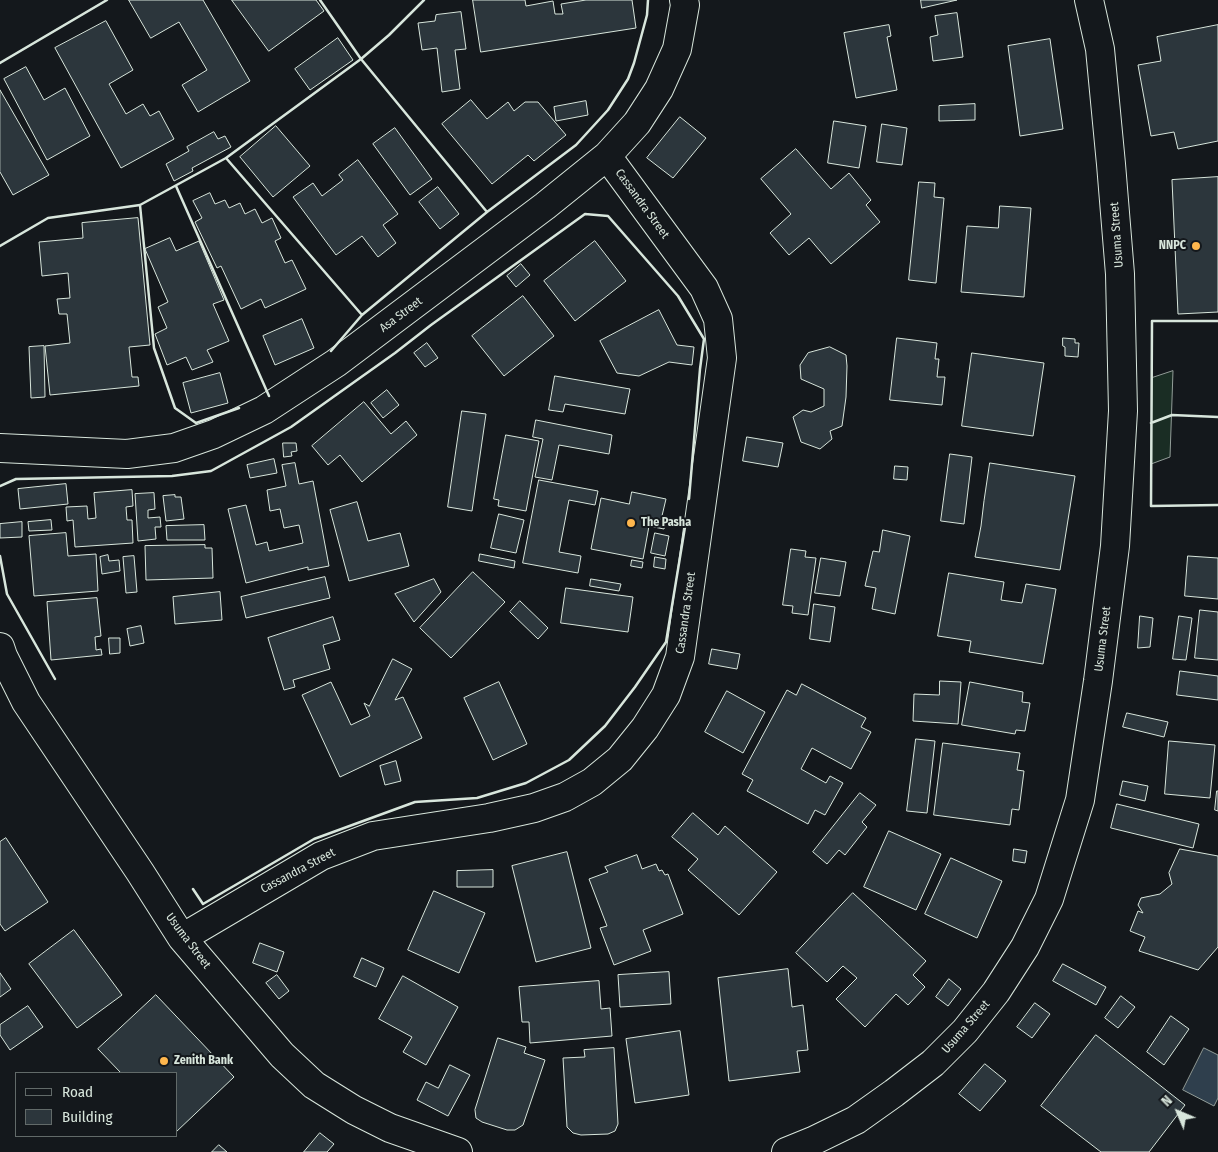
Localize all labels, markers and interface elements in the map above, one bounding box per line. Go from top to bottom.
street label: Cassandra Street [612,166,672,242]
street label: Usuma Street [1108,202,1126,268]
place label: NNPC [1159,239,1186,253]
marker: NNPC [1190,240,1202,252]
street label: Asa Street [377,294,425,336]
place label: The Pasha [641,516,691,530]
marker: The Pasha [625,517,637,529]
street label: Cassandra Street [673,571,699,655]
street label: Usuma Street [1092,605,1114,673]
street label: Cassandra Street [258,845,338,897]
street label: Usuma Street [162,910,214,972]
street label: Usuma Street [939,997,993,1057]
place label: Zenith Bank [174,1054,233,1068]
marker: Zenith Bank [158,1055,170,1067]
legend [15,1072,178,1137]
text: Road [62,1083,93,1101]
north arrow [1153,1087,1203,1137]
text: N [1158,1092,1176,1110]
text: Building [62,1108,113,1126]

